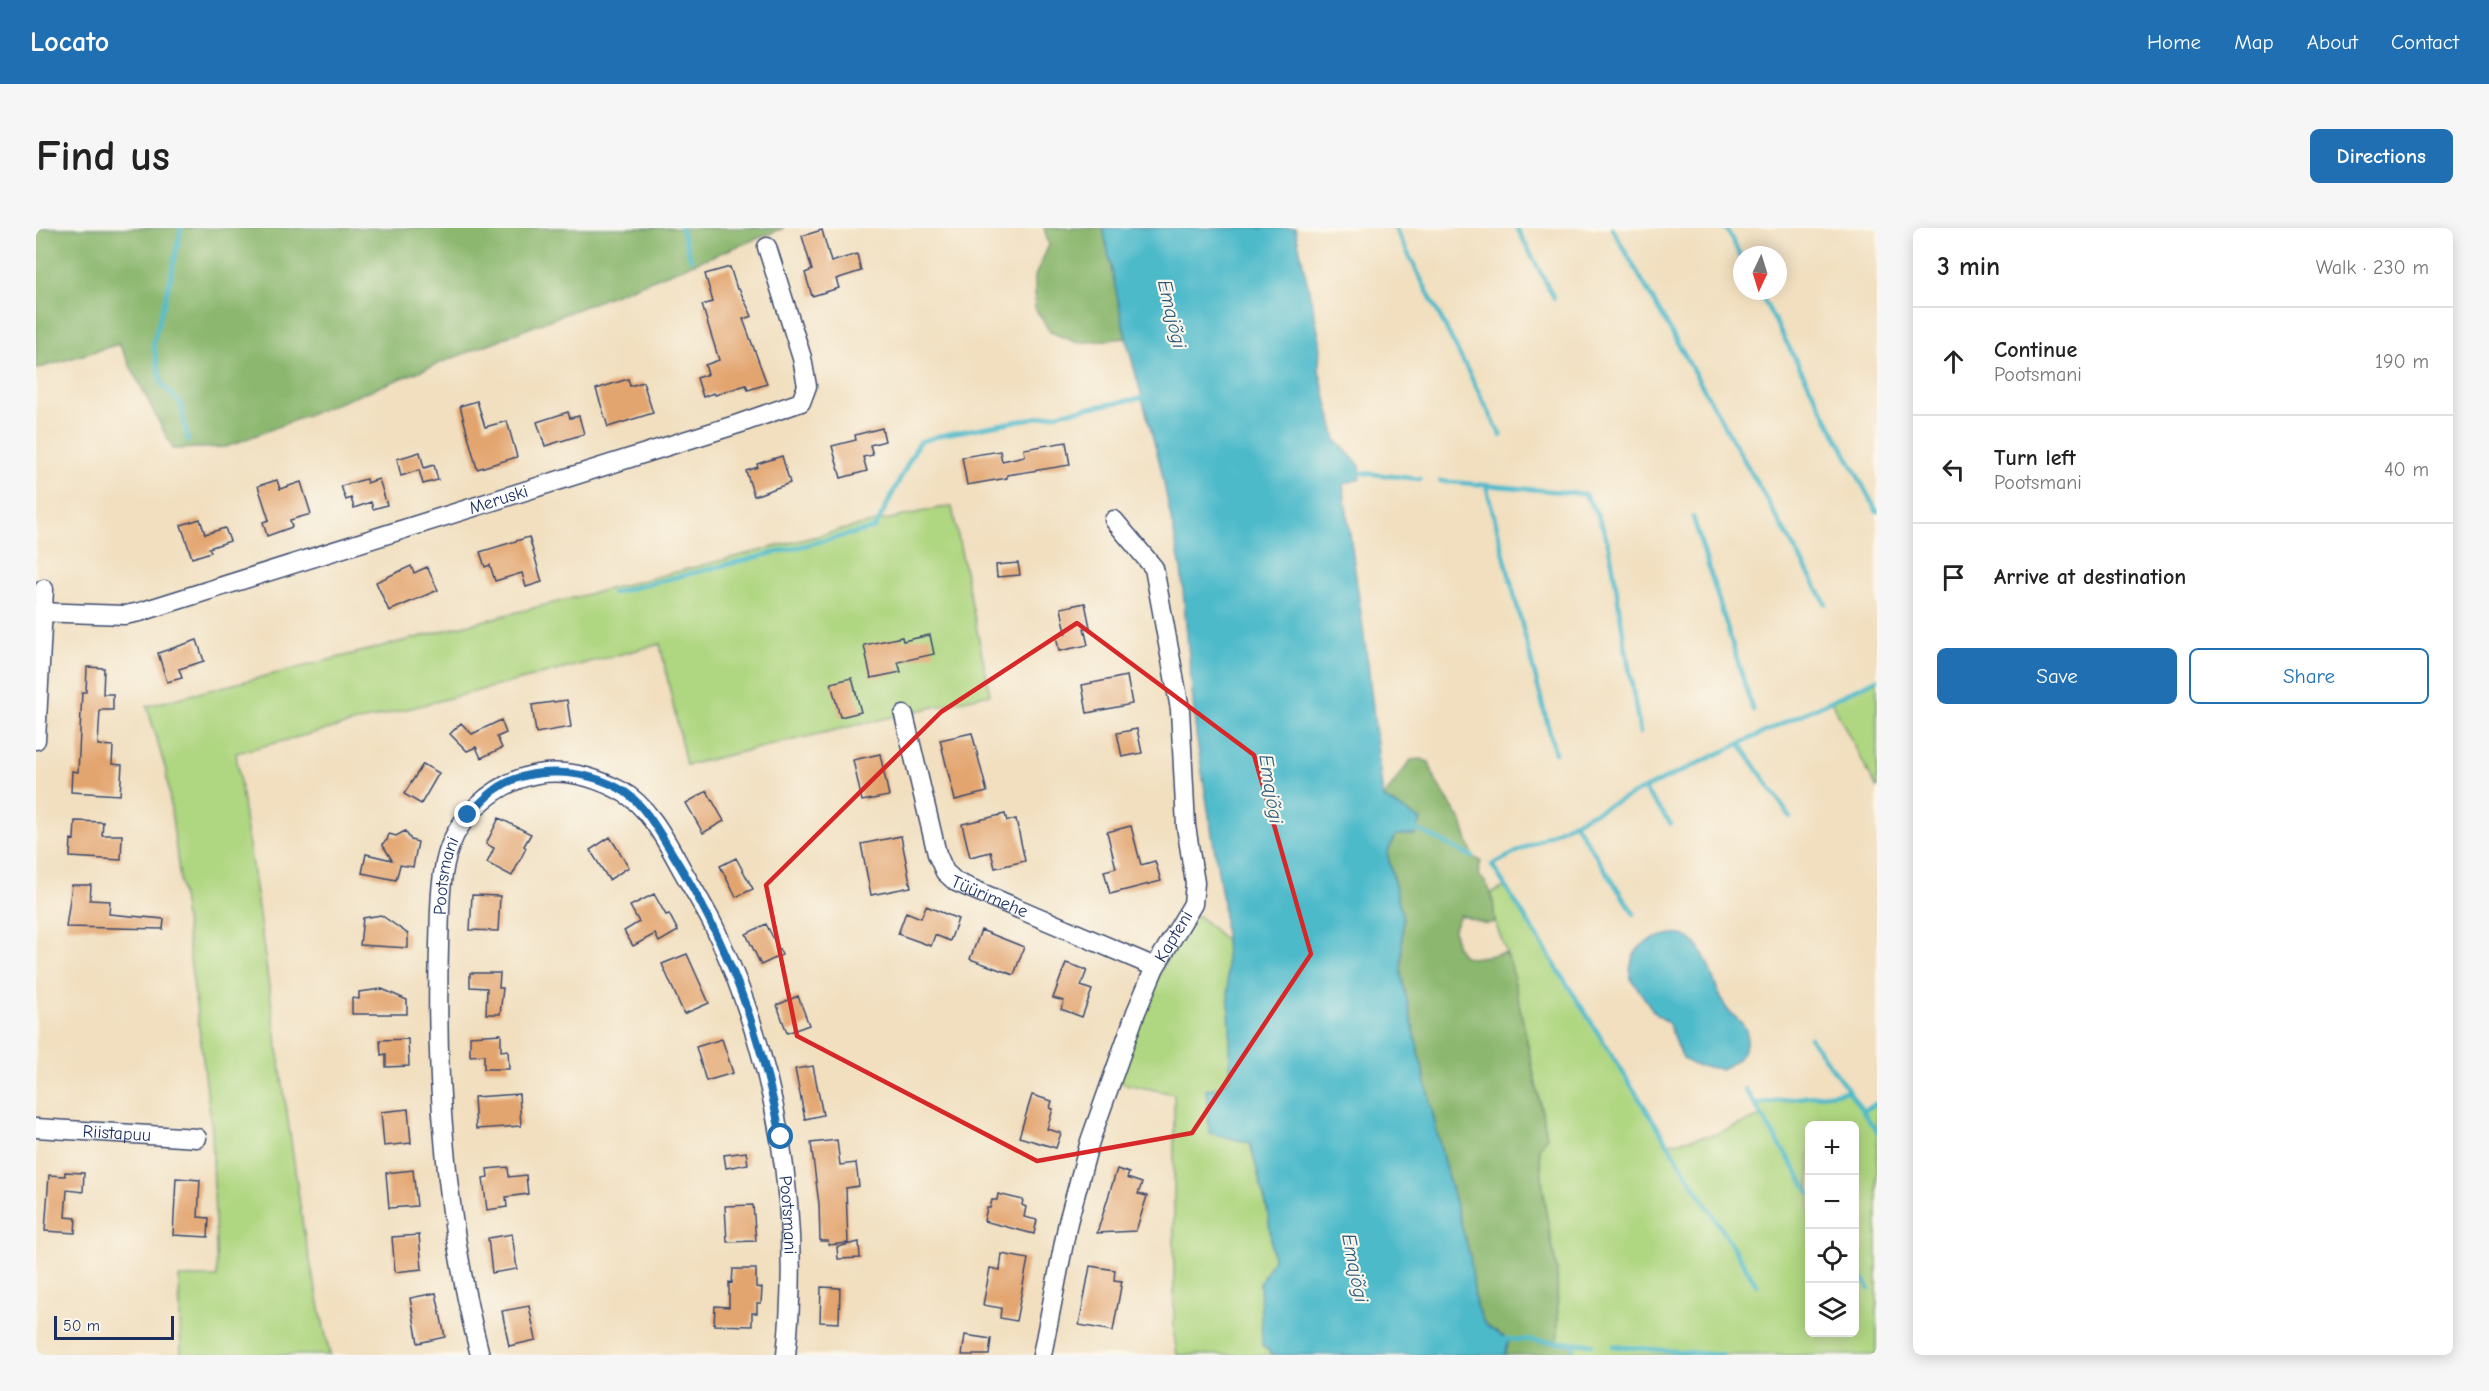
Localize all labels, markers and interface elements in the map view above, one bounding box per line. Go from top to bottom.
text: Locato [30,26,109,58]
text: Home [2147,30,2201,54]
text: Map [2234,30,2274,54]
text: About [2307,30,2358,54]
text: Contact [2391,30,2459,54]
button: Directions [2310,129,2453,183]
text: Find us [36,132,170,181]
north arrow [1733,246,1787,300]
text: 3 min [1937,252,2000,282]
text: Walk · 230 m [2316,256,2429,279]
water label: Emajõgi [1153,277,1191,351]
text: Continue [1994,337,2077,363]
icon: ahead [1937,345,1970,378]
text: 190 m [2375,350,2429,373]
text: Pootsmani [1994,363,2082,386]
text: Turn left [1994,445,2076,471]
icon: left [1937,453,1970,486]
text: 40 m [2384,458,2429,481]
text: Pootsmani [1994,471,2082,494]
street label: Meruski [466,480,531,518]
icon: arrive [1937,561,1970,594]
text: Arrive at destination [1994,564,2186,590]
button: Save [1937,648,2177,704]
button: Share [2189,648,2429,704]
water label: Emajõgi [1254,753,1288,826]
route end [454,801,480,827]
street label: Pootsmani [429,833,463,915]
street label: Tüürimehe [948,871,1031,922]
street label: Kapteni [1150,907,1197,966]
street label: Riistapuu [82,1120,152,1146]
map controls [1805,1121,1859,1337]
button: + [1805,1121,1859,1175]
route start [767,1123,793,1149]
street label: Pootsmani [775,1174,801,1255]
button: − [1805,1175,1859,1229]
button: locate [1805,1229,1859,1283]
water label: Emajõgi [1337,1232,1373,1305]
button: layers [1805,1283,1859,1337]
scale bar [54,1313,174,1340]
text: 50 m [63,1317,100,1335]

